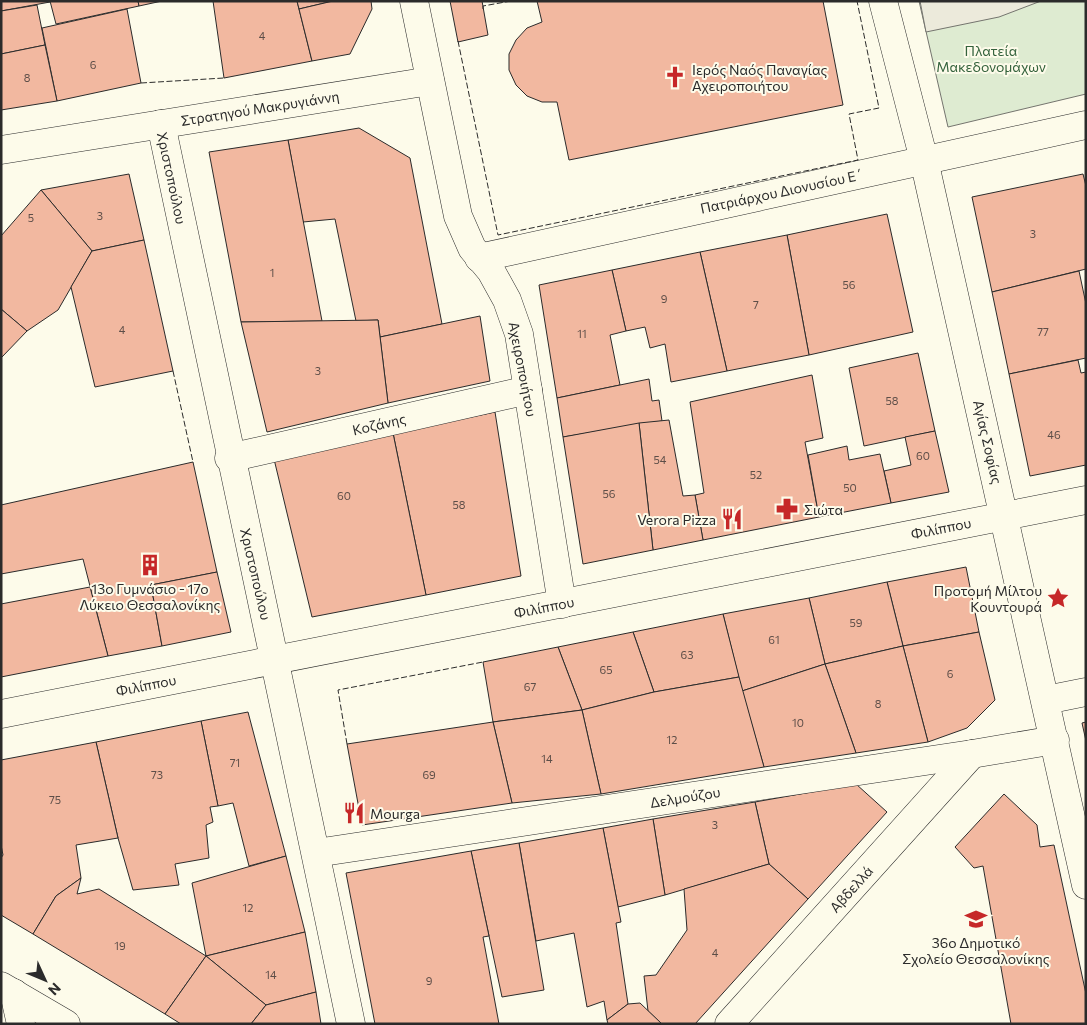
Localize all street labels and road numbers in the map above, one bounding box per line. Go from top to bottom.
street label: Στρατηγού Μακρυγιάννη [180,87,340,129]
street label: Χριστοπούλου [154,130,190,226]
street label: Πατριάρχου Διονυσίου Ε΄ [699,165,865,217]
street label: Αχειροποιήτου [505,320,541,418]
street label: Αγίας Σοφίας [970,398,1006,486]
street label: Κοζάνης [351,410,407,438]
street label: Φιλίππου [909,514,973,542]
street label: Χριστοπούλου [237,526,275,622]
street label: Φιλίππου [512,593,576,621]
street label: Φιλίππου [114,671,178,699]
street label: Δελμούζου [648,783,722,811]
street label: Αβδελλά [826,862,876,916]

